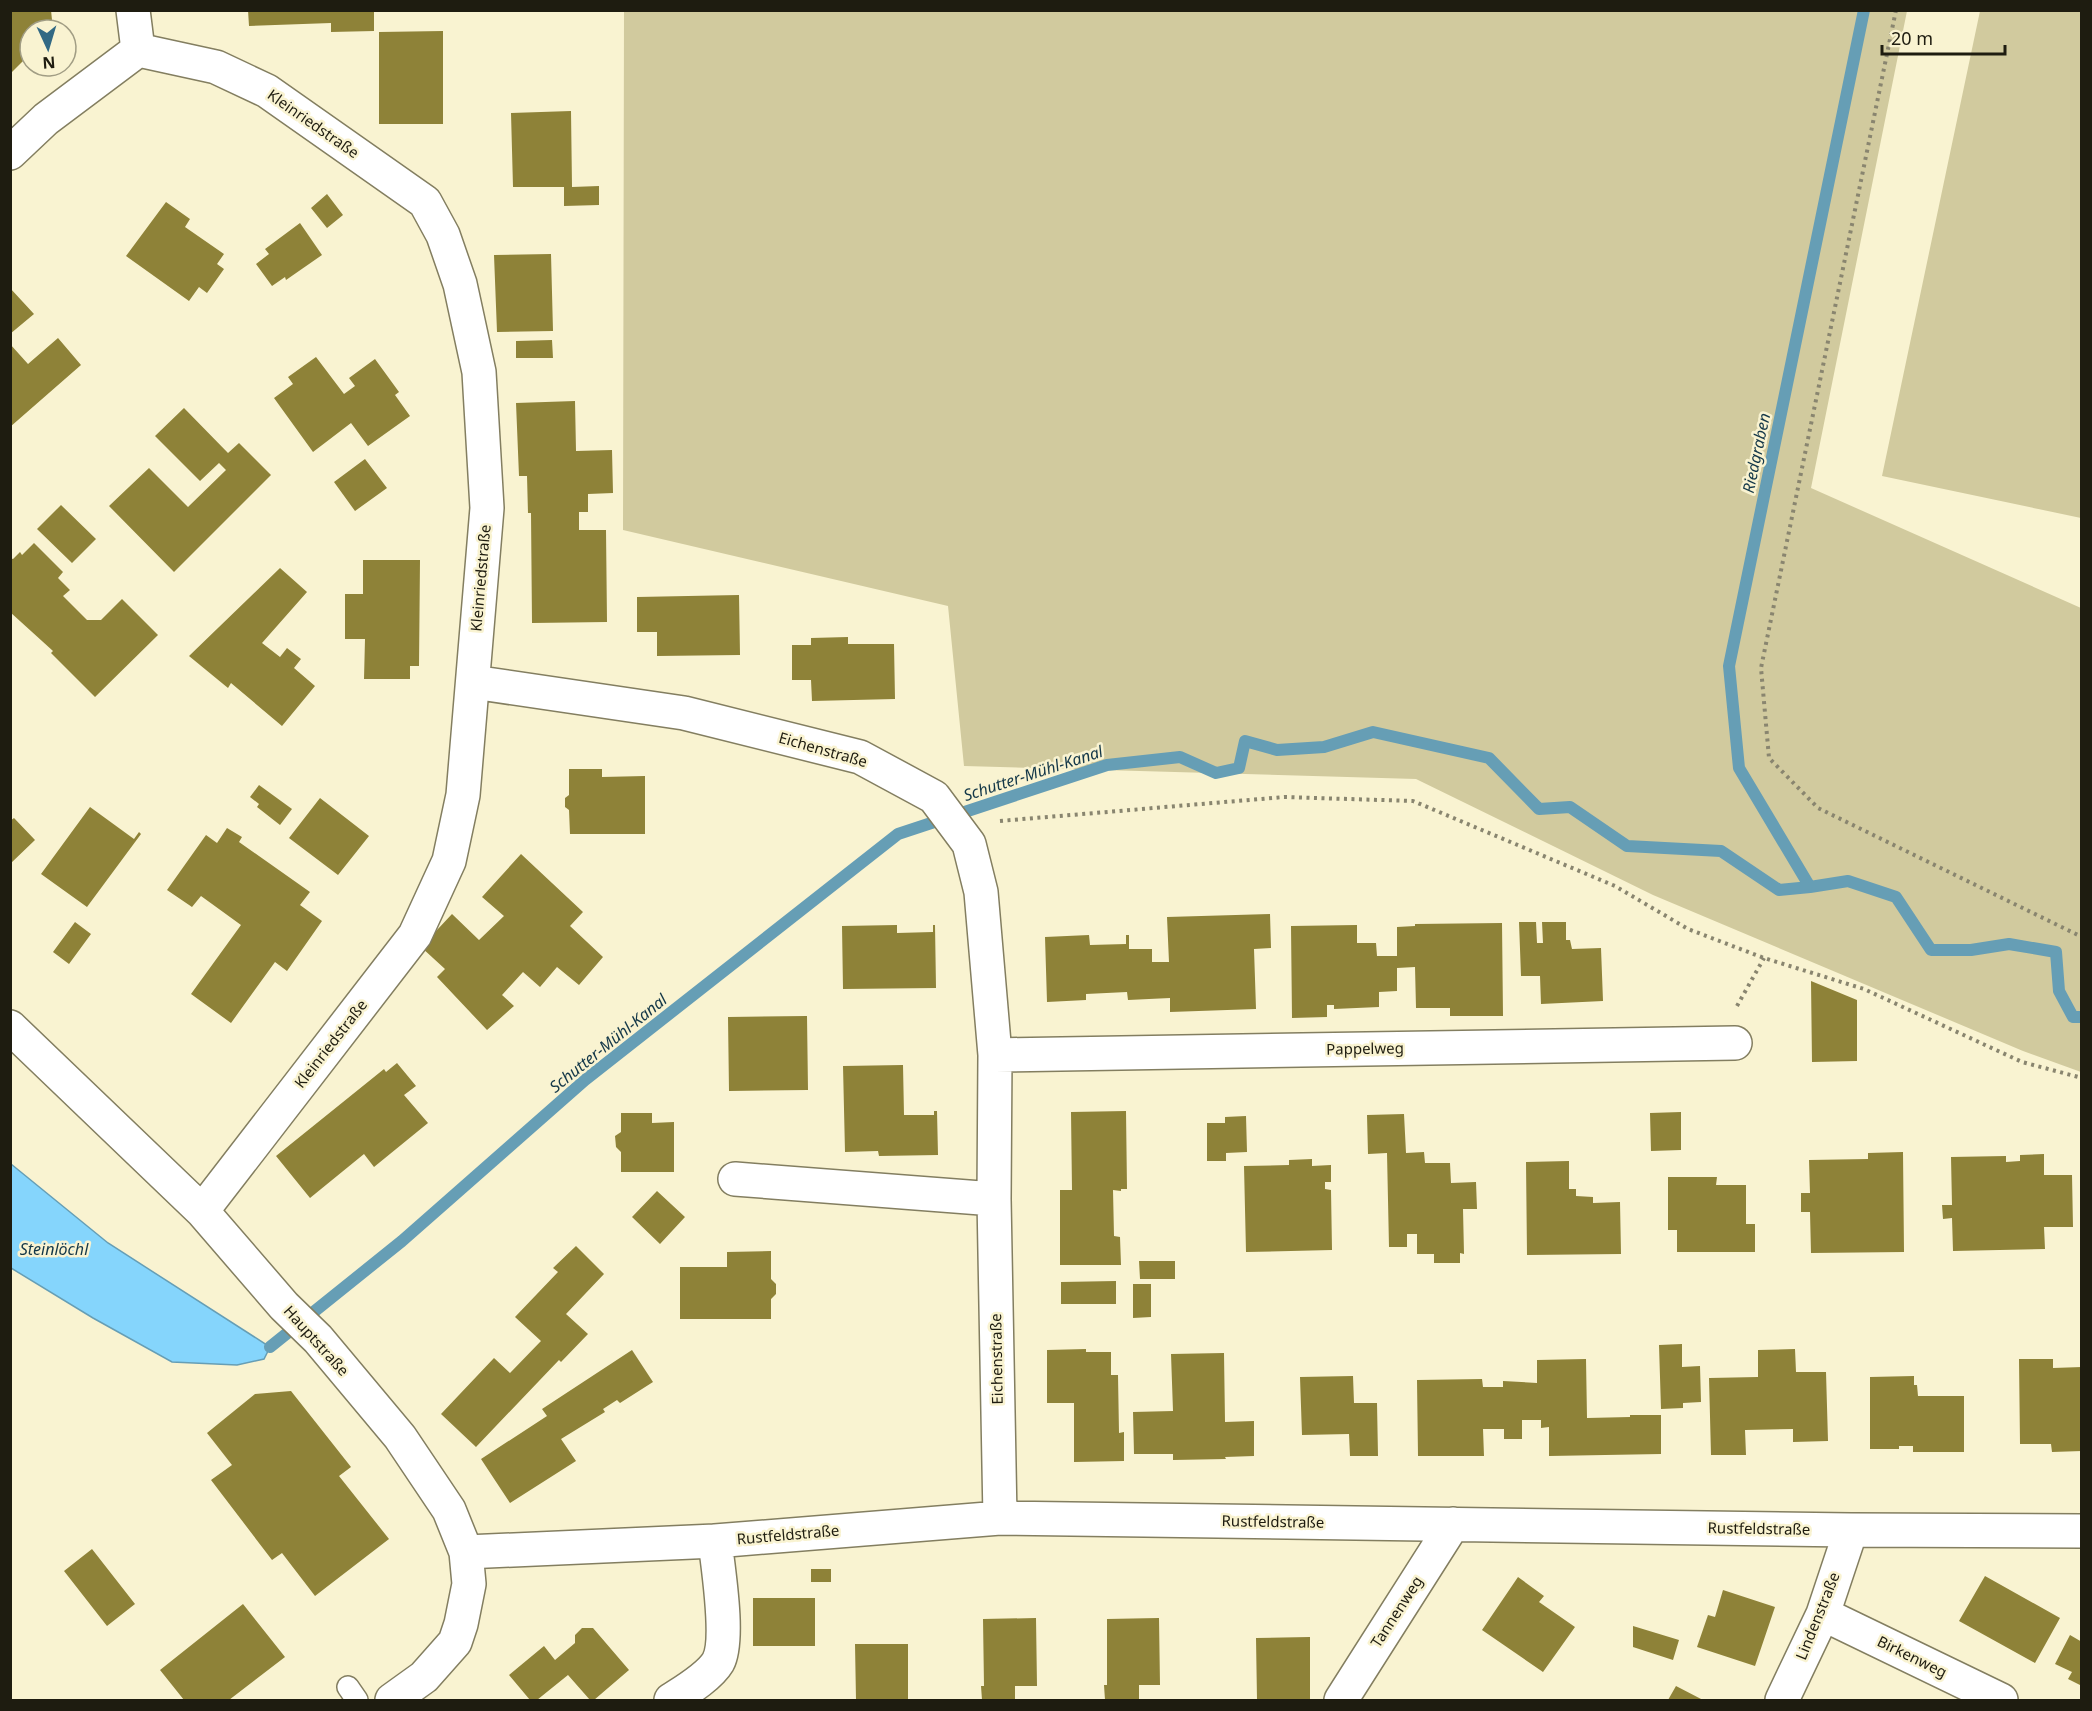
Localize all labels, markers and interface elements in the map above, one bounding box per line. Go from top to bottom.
north arrow [18,18,78,78]
scale bar [1882,18,2005,56]
text: 20 m [1891,26,1933,50]
text: N [42,52,56,74]
street label: Kleinriedstraße [264,84,363,162]
water label: Riedgraben [1737,411,1775,495]
street label: Kleinriedstraße [465,524,495,632]
street label: Eichenstraße [777,727,870,771]
water label: Schutter-Mühl-Kanal [960,740,1106,806]
water label: Schutter-Mühl-Kanal [545,988,672,1097]
street label: Kleinriedstraße [289,995,371,1092]
street label: Pappelweg [1326,1037,1404,1059]
water label: Steinlöchl [20,1238,89,1260]
street label: Hauptstraße [280,1301,354,1380]
street label: Eichenstraße [985,1313,1007,1405]
street label: Rustfeldstraße [1221,1510,1325,1532]
street label: Rustfeldstraße [1707,1517,1811,1539]
street label: Rustfeldstraße [736,1520,840,1548]
street label: Lindenstraße [1790,1569,1844,1662]
street label: Tannenweg [1366,1572,1427,1651]
street label: Birkenweg [1874,1631,1951,1682]

